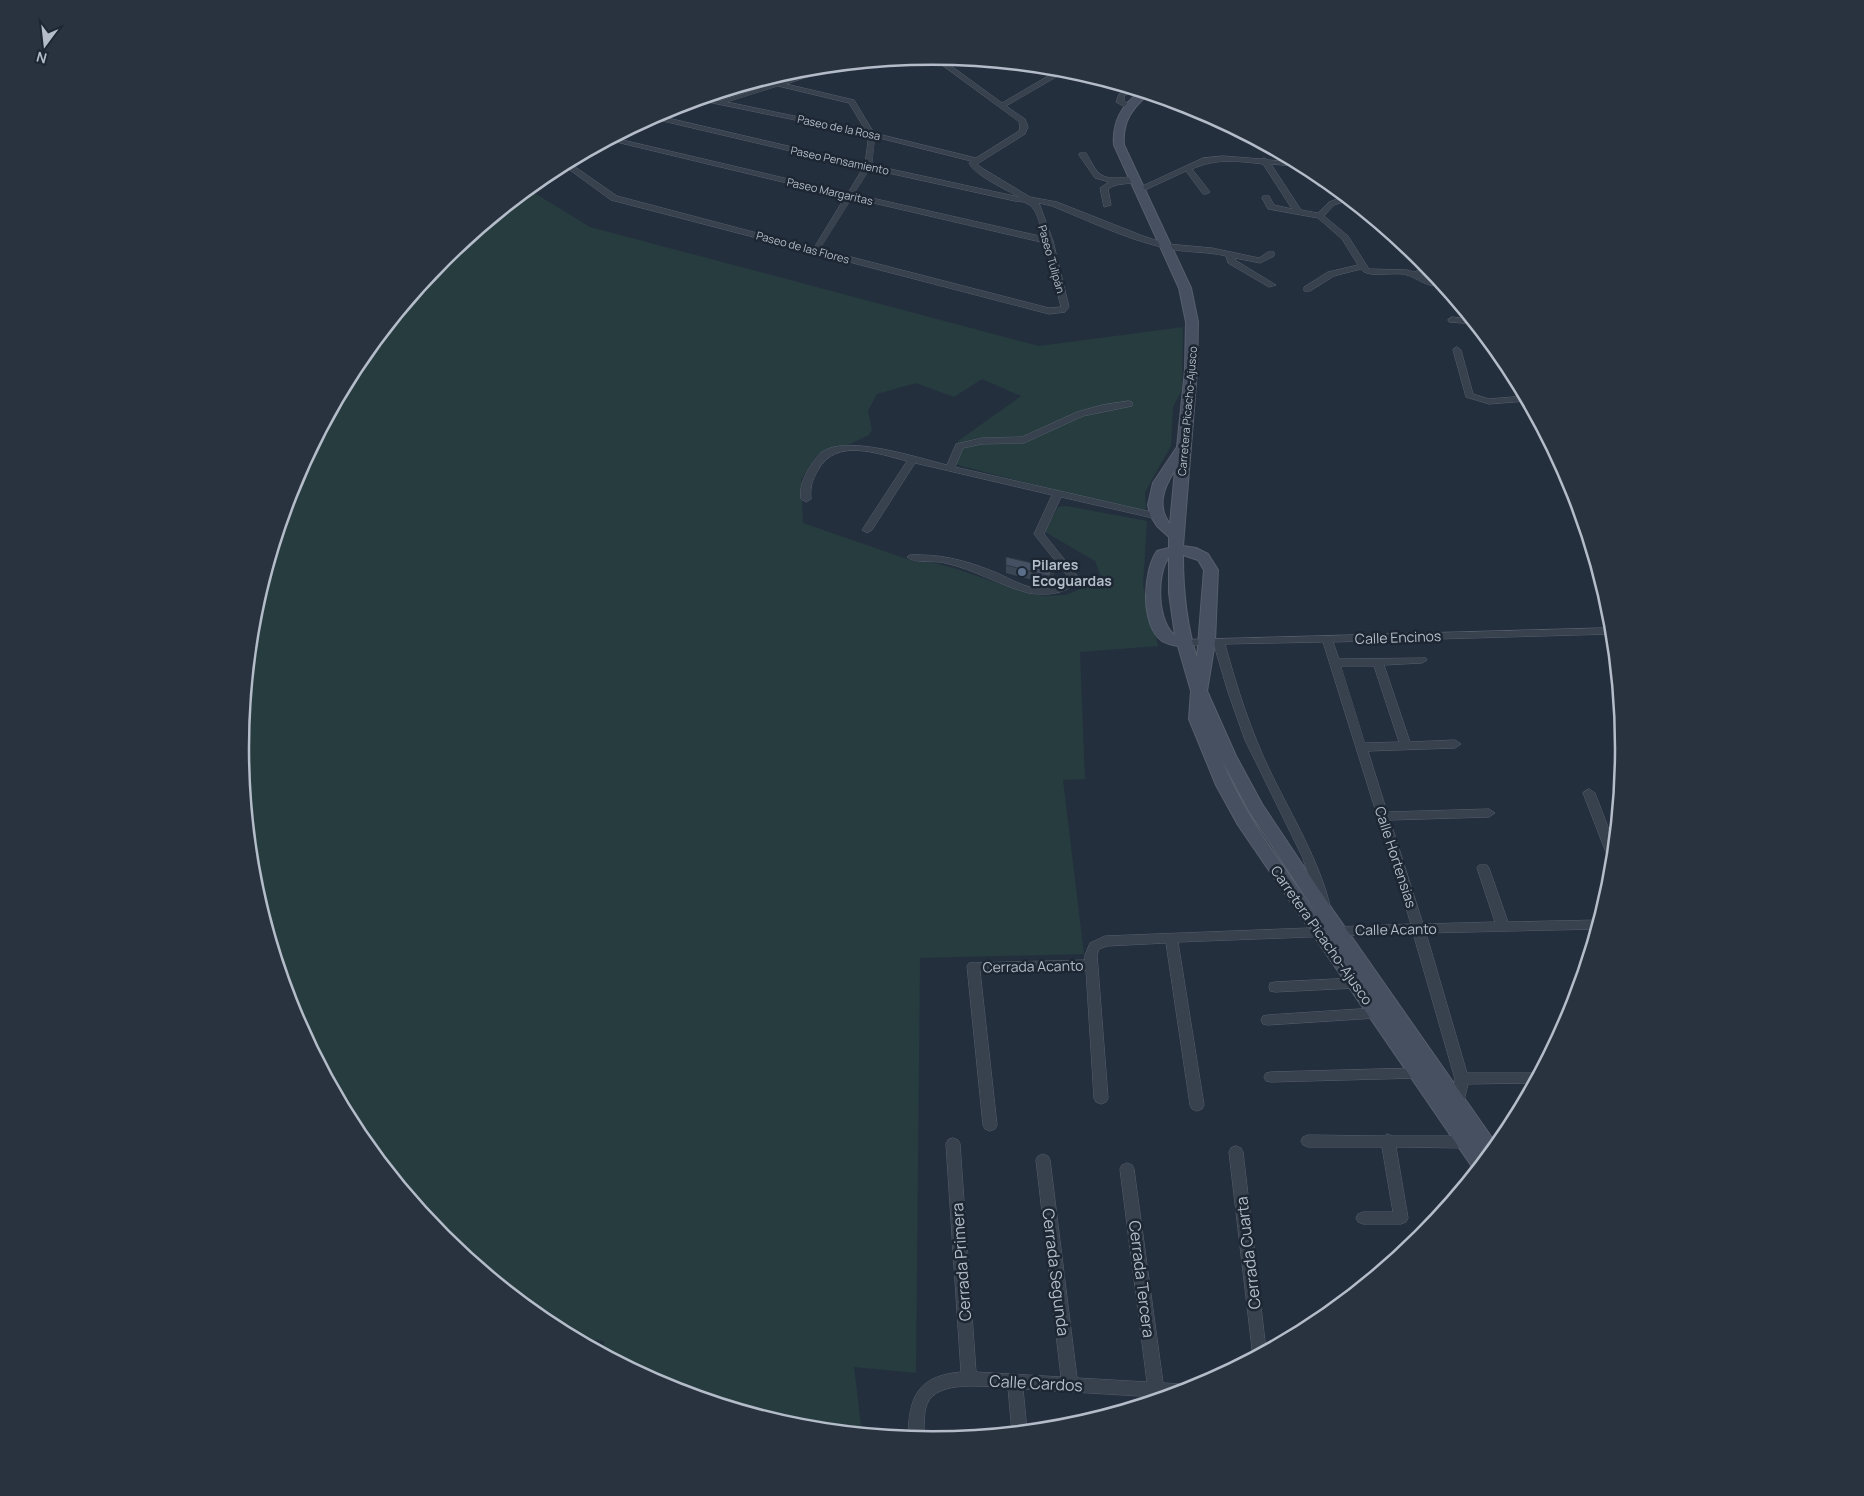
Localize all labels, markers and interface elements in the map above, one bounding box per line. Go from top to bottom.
north arrow [20,20,70,70]
text: N [34,48,49,69]
street label: Paseo de la Rosa [796,111,882,143]
street label: Paseo Pensamiento [789,142,891,178]
street label: Paseo Margaritas [785,174,875,208]
street label: Paseo Tulipán [1035,223,1069,295]
street label: Paseo de las Flores [755,227,851,267]
street label: Carretera Picacho-Ajusco [1174,345,1200,477]
place label: Pilares Ecoguardas [1032,555,1112,590]
marker: Pilares Ecoguardas [1016,566,1028,578]
street label: Calle Encinos [1355,626,1441,648]
street label: Calle Hortensias [1371,804,1421,910]
street label: Carretera Picacho-Ajusco [1267,862,1377,1008]
street label: Calle Acanto [1355,919,1437,939]
street label: Cerrada Acanto [982,956,1084,976]
street label: Cerrada Cuarta [1230,1195,1266,1311]
street label: Cerrada Primera [946,1202,976,1322]
street label: Cerrada Segunda [1037,1207,1075,1337]
street label: Cerrada Tercera [1124,1219,1160,1339]
street label: Calle Cardos [989,1370,1083,1396]

